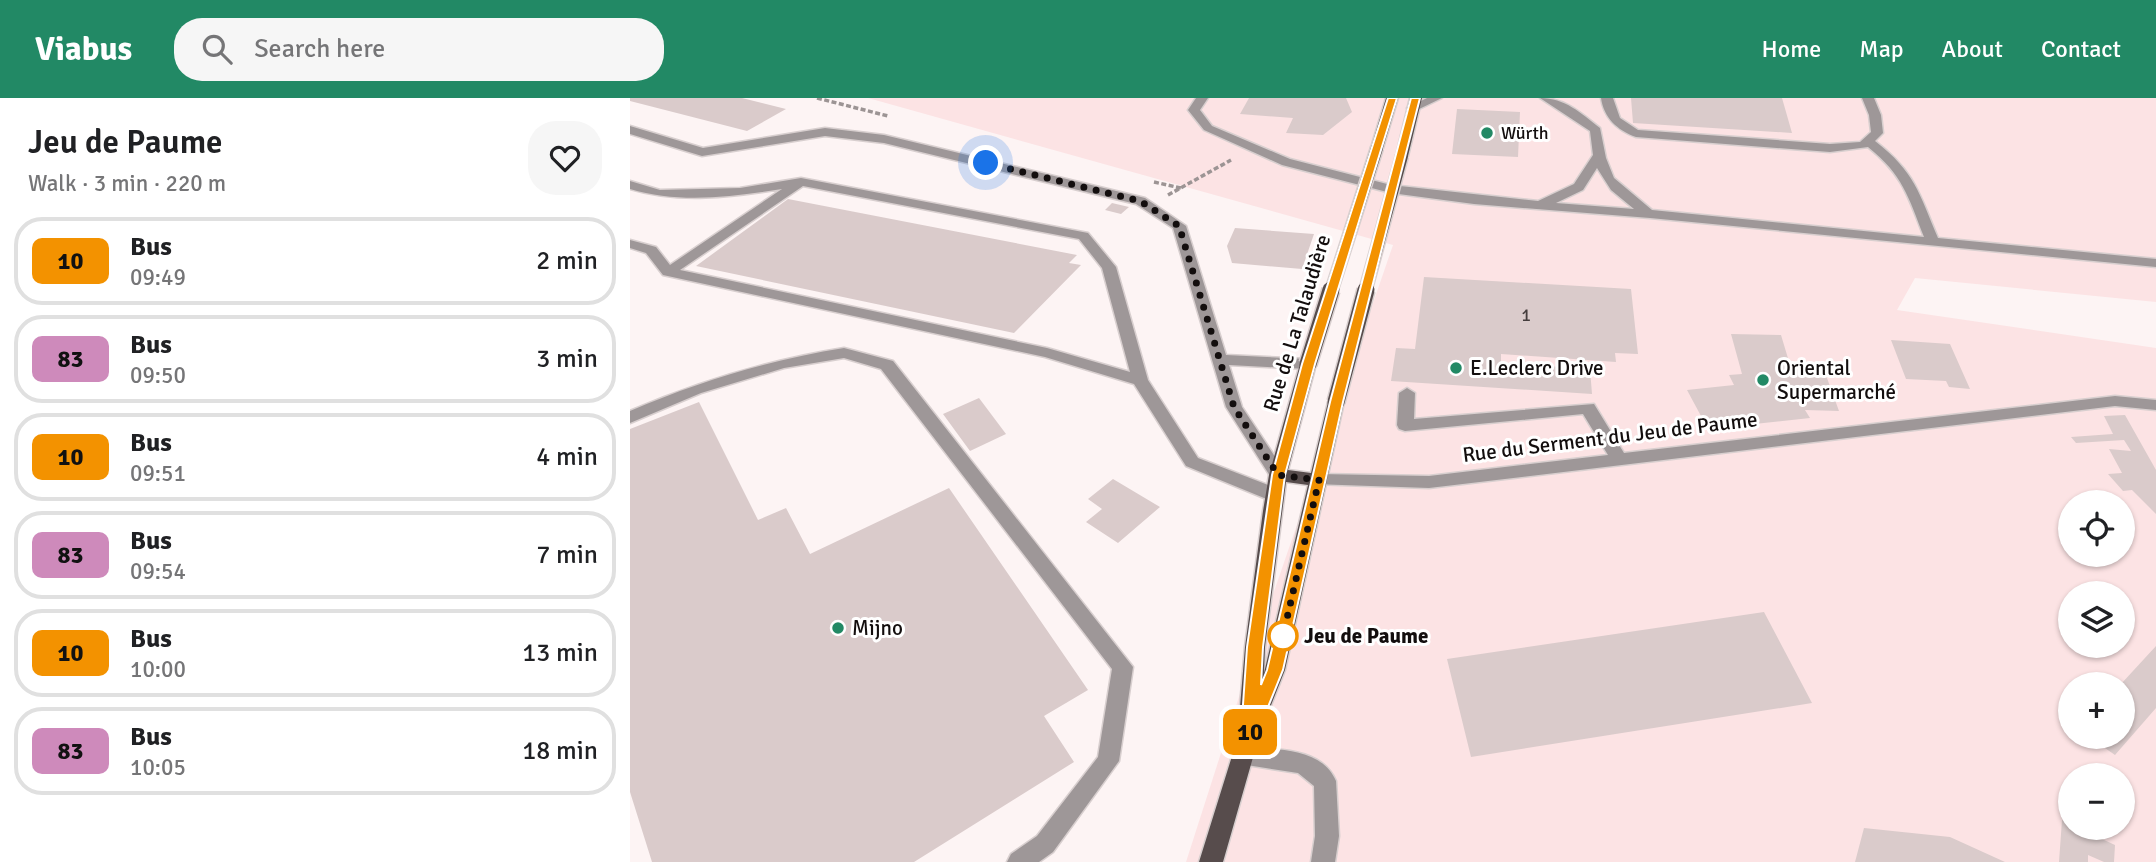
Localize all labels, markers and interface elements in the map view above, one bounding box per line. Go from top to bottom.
search box [174,18,664,81]
text: Viabus [35,29,132,70]
icon: search [198,30,236,68]
text: Search here [254,33,385,65]
text: Home [1761,34,1821,64]
text: Map [1859,34,1904,64]
text: About [1942,34,2003,64]
text: Contact [2041,34,2121,64]
button: heart [528,121,602,195]
text: Jeu de Paume [28,122,223,163]
place label: Würth [1501,122,1549,144]
marker: Würth [1479,125,1495,141]
your location [968,145,1003,180]
text: Walk · 3 min · 220 m [28,169,226,198]
text: Bus [130,231,172,263]
street label: Rue de La Talaudière [1258,231,1336,415]
text: 2 min [536,245,598,277]
text: 10 [58,246,83,276]
text: 09:49 [130,263,186,292]
house number: 1 [1521,304,1531,326]
text: Bus [130,329,172,361]
text: 3 min [536,343,598,375]
text: 83 [58,344,83,374]
place label: E.Leclerc Drive [1470,355,1604,381]
place label: Oriental Supermarché [1777,355,1896,405]
marker: E.Leclerc Drive [1448,360,1464,376]
text: 09:50 [130,361,186,390]
marker: Oriental Supermarché [1755,372,1771,388]
street label: Rue du Serment du Jeu de Paume [1461,406,1759,468]
text: Bus [130,427,172,459]
text: 4 min [536,441,598,473]
text: 10 [58,442,83,472]
text: 09:51 [130,459,186,488]
map controls [2058,490,2135,840]
button: locate [2058,490,2135,567]
text: Bus [130,525,172,557]
text: 7 min [536,539,598,571]
text: 83 [58,540,83,570]
text: 09:54 [130,557,186,586]
button: layers [2058,581,2135,658]
place label: Mijno [852,615,903,641]
marker: Mijno [830,620,846,636]
marker: Jeu de Paume [1268,621,1298,651]
text: Bus [130,623,172,655]
place label: Jeu de Paume [1304,623,1428,649]
text: 13 min [522,637,598,669]
text: 10 [58,638,83,668]
text: 10:00 [130,655,186,684]
button: + [2058,672,2135,749]
line badge: 10 [1218,709,1282,755]
text: 10 [1237,717,1263,747]
text: Bus [130,721,172,753]
text: 18 min [522,735,598,767]
text: 83 [58,736,83,766]
text: 10:05 [130,753,186,782]
button: − [2058,763,2135,840]

